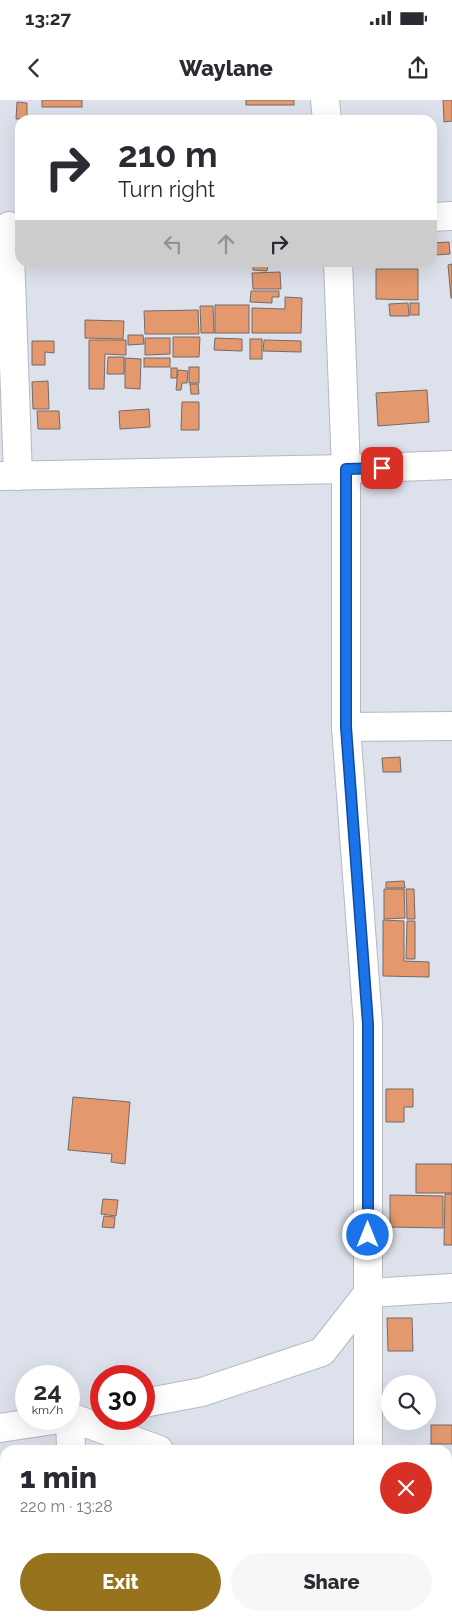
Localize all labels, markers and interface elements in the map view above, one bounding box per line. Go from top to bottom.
text: 13:27 [25,7,71,29]
icon: back [20,54,48,82]
icon: share [404,54,432,82]
text: Waylane [179,55,273,81]
text: 210 m [118,134,218,175]
icon: right [35,135,100,200]
text: Turn right [118,176,215,202]
icon: left [159,230,187,258]
icon: ahead [212,230,240,258]
icon: right [265,230,293,258]
pin [361,447,403,489]
icon: arrive [368,454,396,482]
position arrow [341,1208,393,1260]
speed limit sign: 30 [90,1365,155,1430]
map controls [381,1375,436,1430]
button: search [381,1375,436,1430]
text: 24 [33,1376,62,1406]
text: km/h [32,1403,63,1417]
text: 1 min [20,1460,97,1495]
button: close [380,1462,432,1514]
text: 220 m · 13:28 [20,1497,113,1516]
button: Exit [20,1553,221,1611]
button: Share [231,1553,432,1611]

